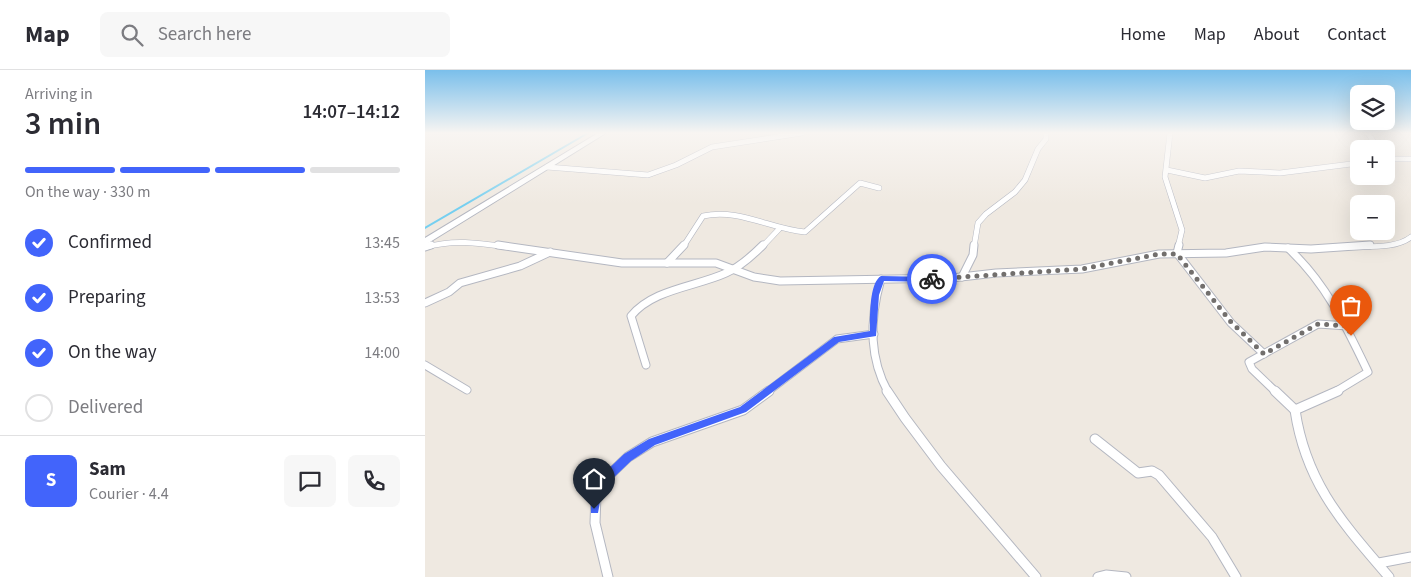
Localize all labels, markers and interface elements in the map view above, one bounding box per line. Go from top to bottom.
search box [100,12,450,57]
text: Map [25,17,70,52]
icon: search [118,21,146,49]
text: Search here [158,21,251,48]
text: Home [1120,22,1166,47]
text: Map [1194,22,1226,47]
text: About [1254,22,1299,47]
text: Contact [1327,22,1386,47]
text: Arriving in [25,83,93,105]
map controls [1350,85,1395,240]
button: layers [1350,85,1395,130]
text: 14:07–14:12 [302,99,400,126]
text: 3 min [25,101,101,147]
button: + [1350,140,1395,185]
text: On the way · 330 m [25,181,150,203]
button: − [1350,195,1395,240]
icon: check [25,229,53,257]
text: Confirmed [68,229,152,256]
text: 13:45 [364,232,400,254]
courier [907,254,957,304]
icon: bike [918,265,946,293]
icon: check [25,284,53,312]
text: Preparing [68,284,146,311]
pin [1330,285,1372,336]
text: 13:53 [364,287,400,309]
icon: bag [1337,292,1365,320]
icon: check [25,339,53,367]
text: On the way [68,339,157,366]
text: 14:00 [364,342,400,364]
text: Delivered [68,394,143,421]
button: chat [284,455,336,507]
button: phone [348,455,400,507]
text: Sam [89,456,126,483]
pin [573,458,615,509]
icon: home [580,465,608,493]
text: S [46,467,56,494]
text: Courier · 4.4 [89,483,169,505]

